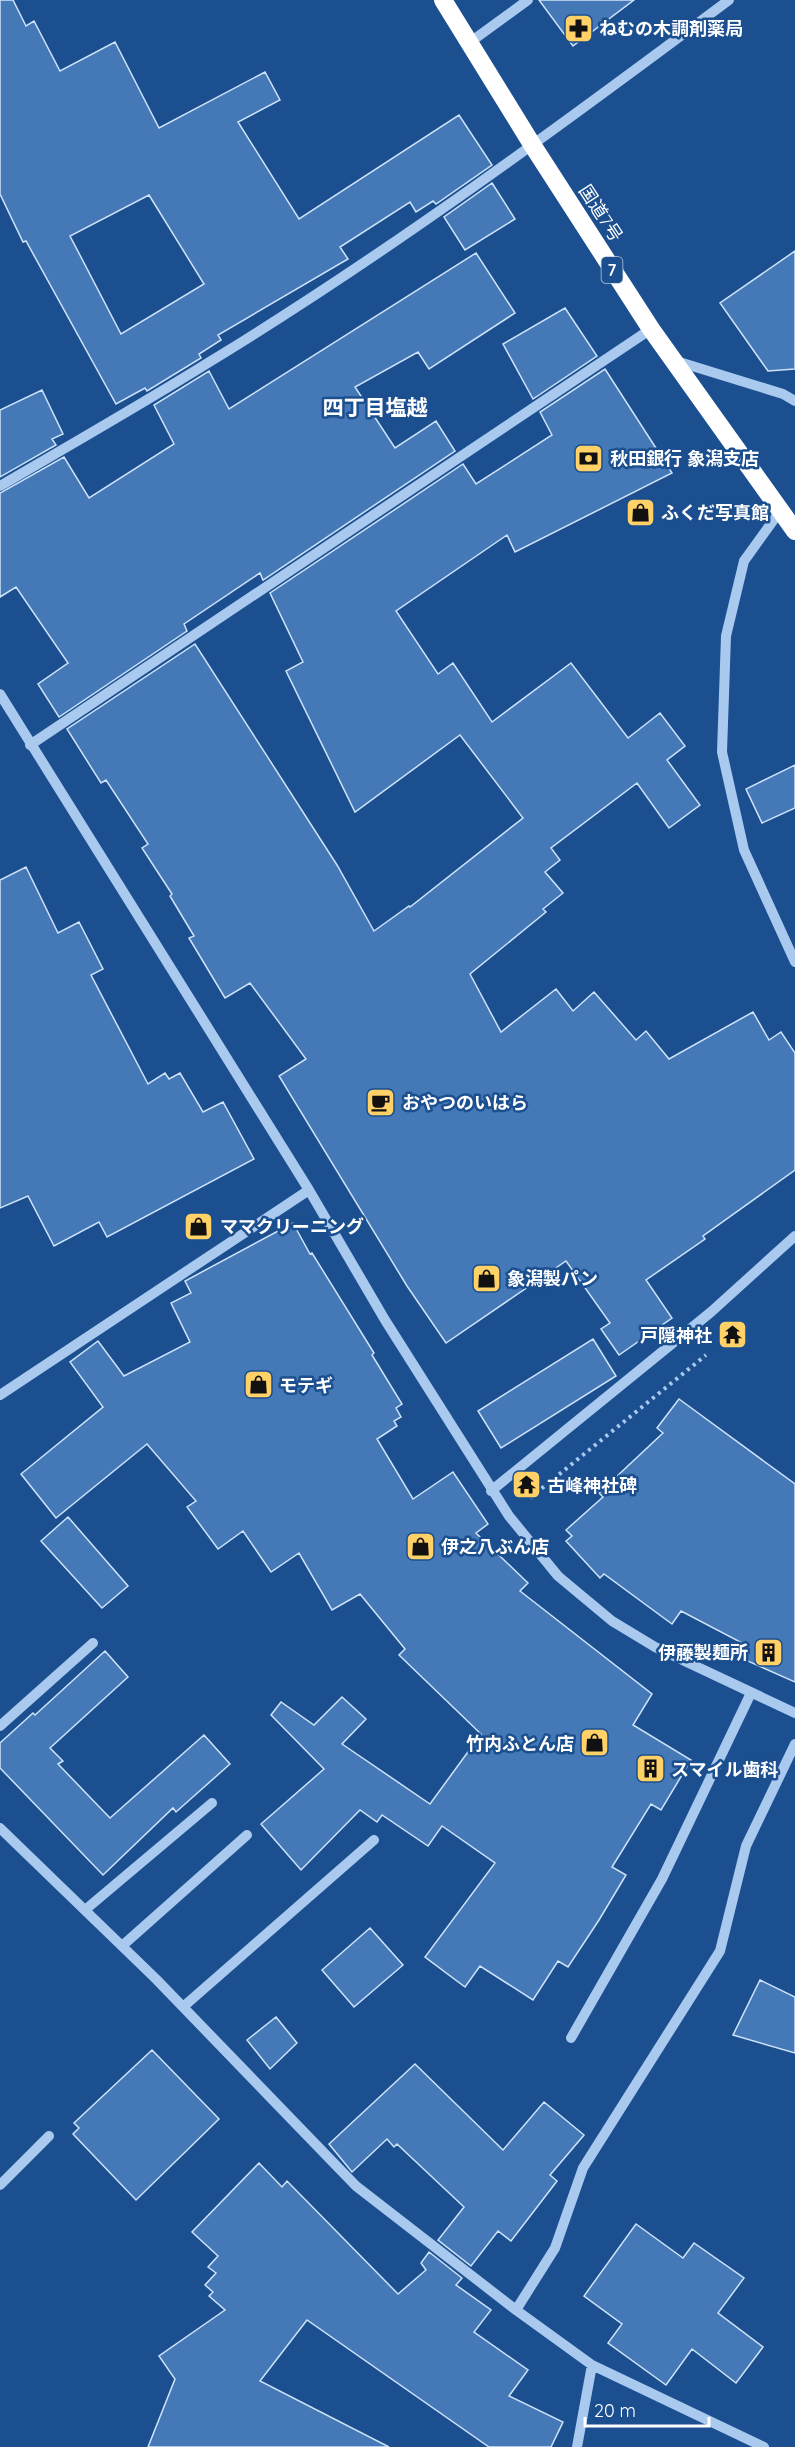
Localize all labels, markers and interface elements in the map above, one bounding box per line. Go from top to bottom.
pharmacy icon: ねむの木調剤薬局 [562,12,594,44]
place label: ねむの木調剤薬局 [599,17,743,40]
street label: 国道7号 [574,180,628,246]
road number: 7 [602,257,622,283]
district label: 四丁目塩越 [323,394,428,420]
bank icon: 秋田銀行 象潟支店 [573,442,605,474]
place label: 秋田銀行 象潟支店 [610,447,759,470]
shop icon: ふくだ写真館 [624,496,656,528]
place label: ふくだ写真館 [661,501,769,524]
cafe icon: おやつのいはら [365,1086,397,1118]
place label: おやつのいはら [402,1091,528,1114]
shop icon: ママクリーニング [183,1210,215,1242]
place label: ママクリーニング [220,1215,364,1238]
shop icon: 象潟製パン [470,1262,502,1294]
place label: 象潟製パン [507,1267,598,1290]
temple icon: 戸隠神社 [717,1319,749,1351]
place label: 戸隠神社 [640,1324,712,1347]
shop icon: モテギ [242,1369,274,1401]
place label: モテギ [279,1374,333,1397]
temple icon: 古峰神社碑 [510,1469,542,1501]
place label: 古峰神社碑 [547,1474,637,1497]
shop icon: 伊之八ぶん店 [404,1530,436,1562]
place label: 伊之八ぶん店 [441,1535,549,1558]
building icon: 伊藤製麺所 [753,1636,785,1668]
place label: 伊藤製麺所 [658,1641,748,1664]
shop icon: 竹内ふとん店 [579,1727,611,1759]
place label: 竹内ふとん店 [466,1732,574,1755]
building icon: スマイル歯科 [634,1753,666,1785]
place label: スマイル歯科 [671,1758,778,1781]
scale bar [585,2390,710,2428]
text: 20 m [594,2399,636,2422]

